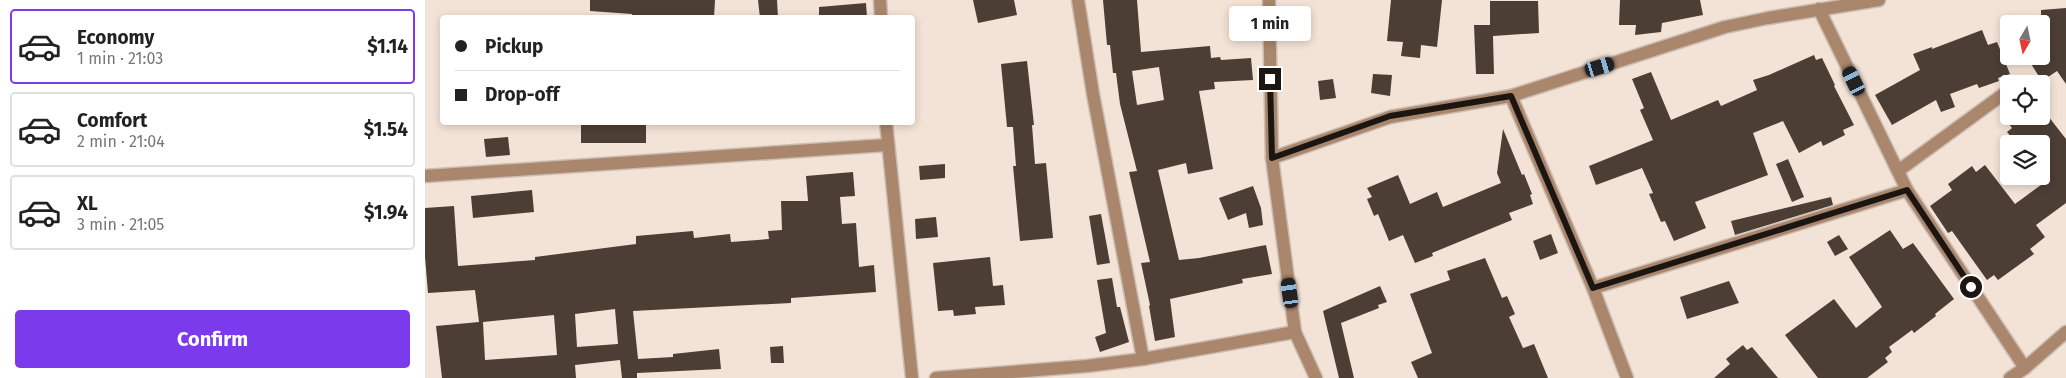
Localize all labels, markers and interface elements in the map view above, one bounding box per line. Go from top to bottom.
callout: 1 min [1229,7,1311,42]
text: 1 min [1251,14,1289,33]
north arrow [2000,15,2050,65]
map controls [2000,15,2050,185]
icon: car [17,24,62,69]
text: Economy [77,26,154,49]
text: $1.14 [367,35,408,58]
text: Pickup [485,35,543,58]
text: 1 min · 21:03 [77,49,163,68]
car [1583,55,1616,79]
car [1840,64,1867,98]
route end [1259,68,1281,90]
button: locate [2000,75,2050,125]
text: Drop-off [485,83,559,106]
icon: car [17,107,62,152]
text: Comfort [77,109,147,132]
text: $1.54 [364,118,408,141]
text: 2 min · 21:04 [77,132,165,151]
button: layers [2000,135,2050,185]
icon: car [17,190,62,235]
text: XL [77,192,98,215]
text: $1.94 [364,201,408,224]
text: 3 min · 21:05 [77,215,164,234]
route start [1960,276,1982,298]
car [1280,277,1299,309]
button: Confirm [15,310,410,368]

